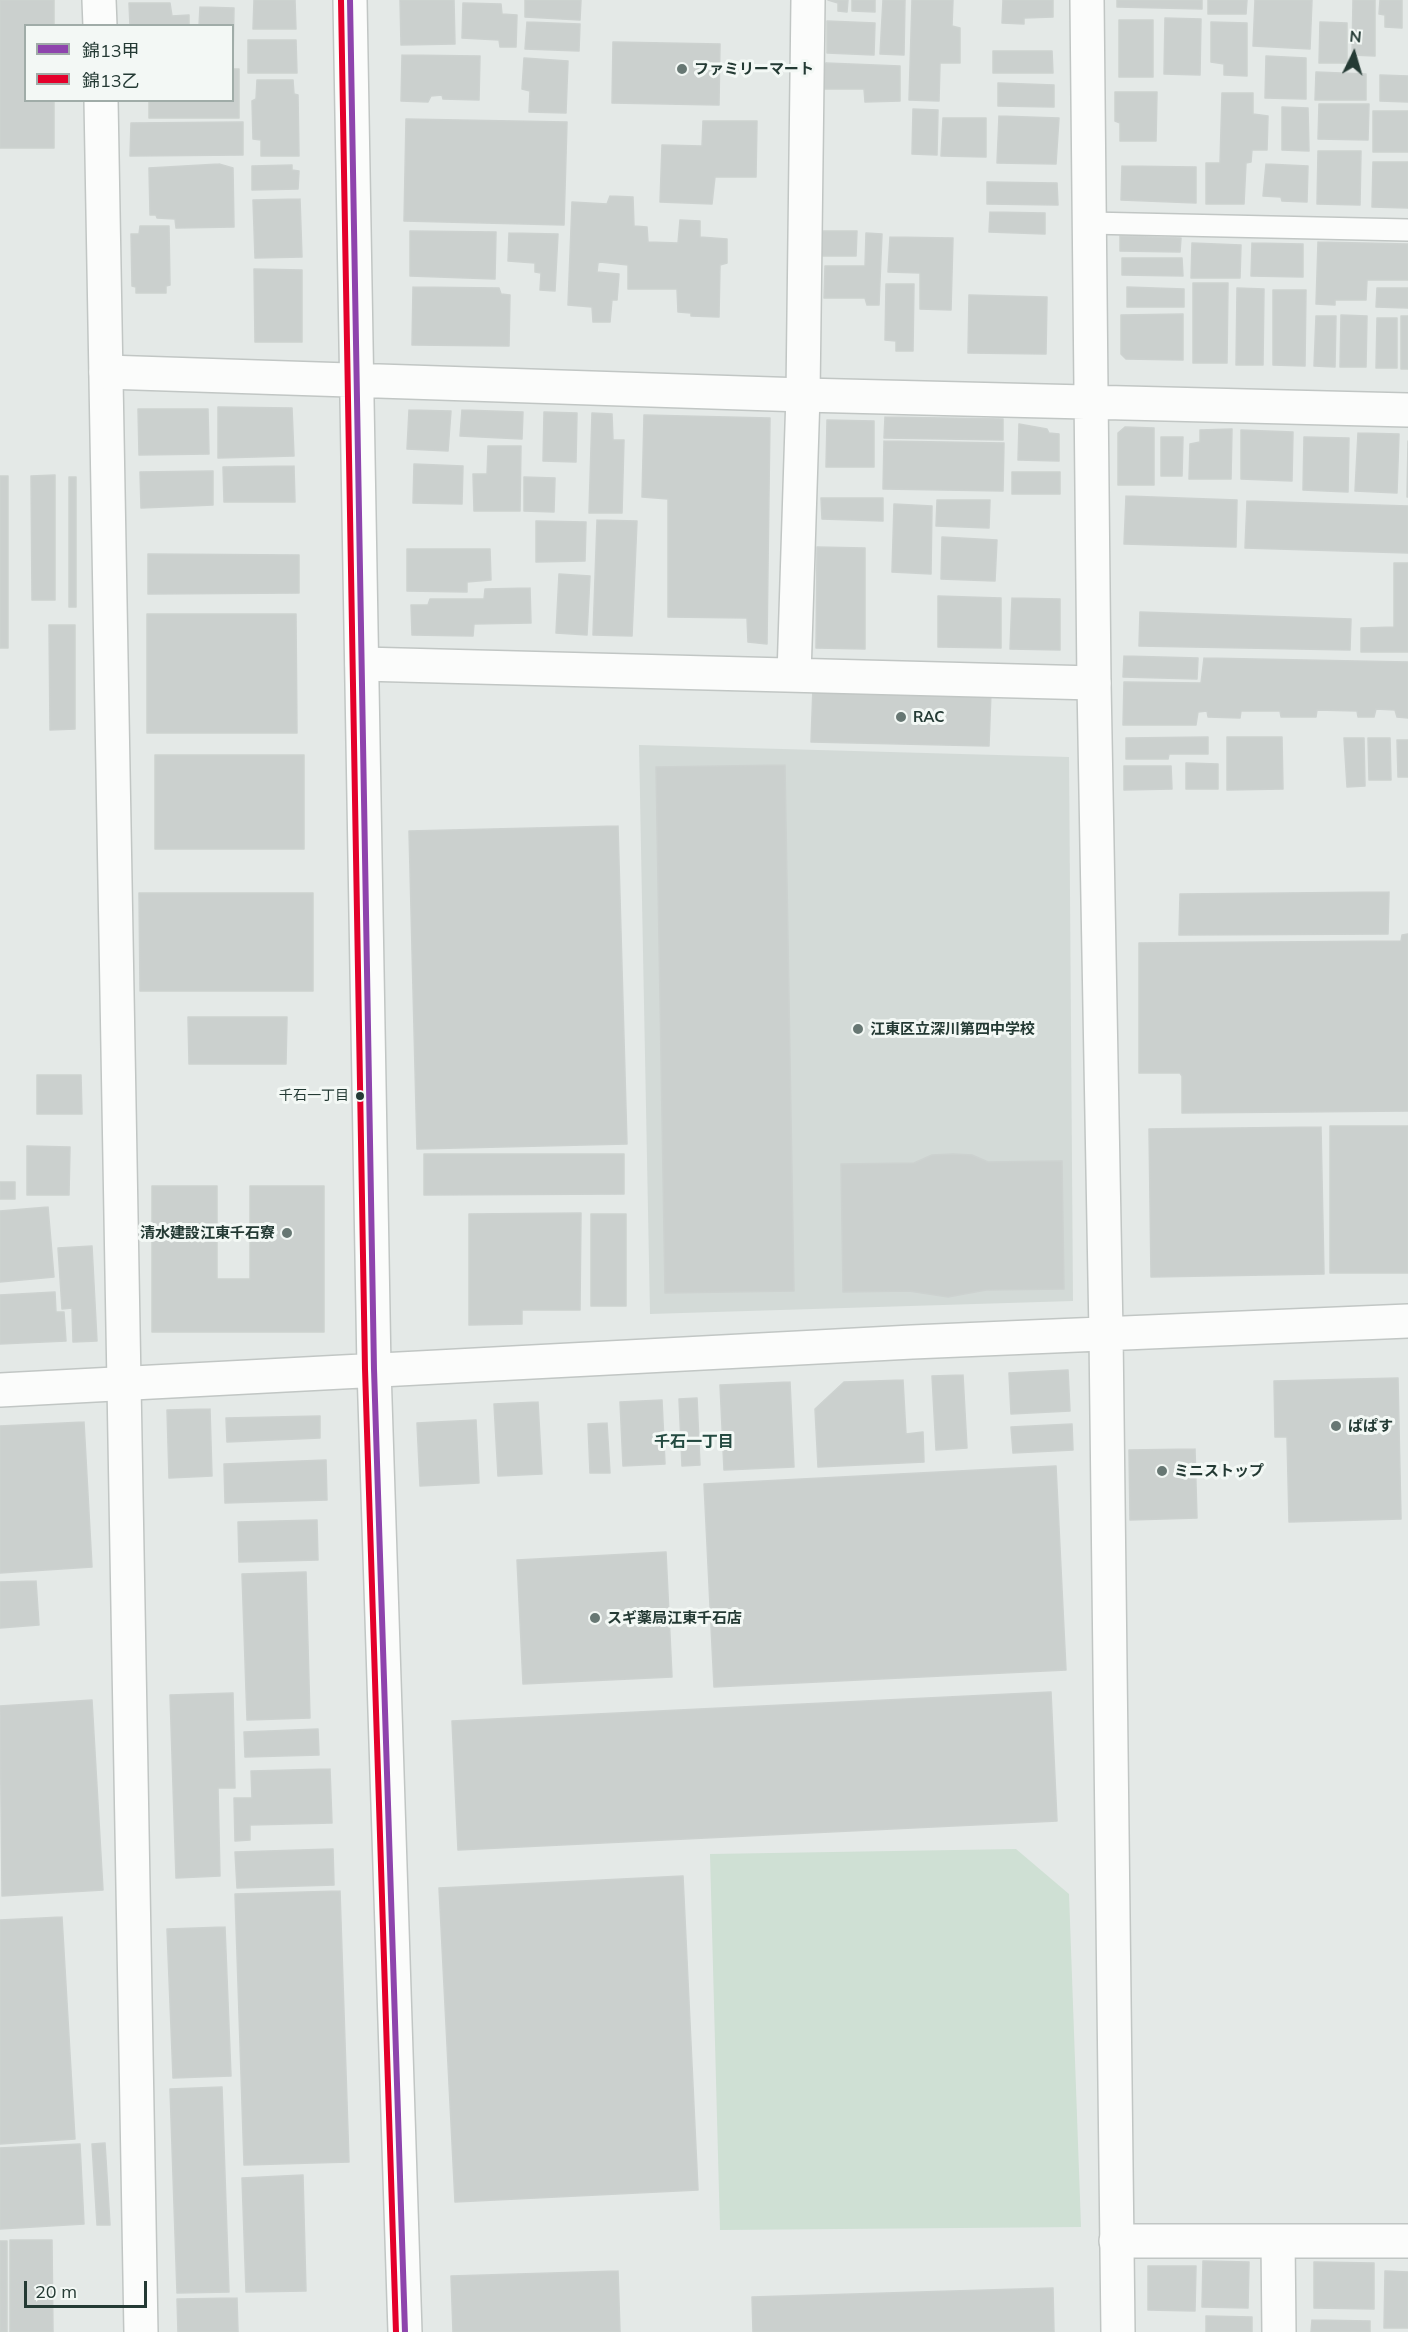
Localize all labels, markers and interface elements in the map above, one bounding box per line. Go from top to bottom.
legend [24,24,234,102]
north arrow [1324,24,1384,84]
text: N [1349,26,1362,47]
text: 錦13甲 [82,39,140,62]
place label: ファミリーマート [694,60,814,78]
marker: ファミリーマート [675,62,689,76]
text: 錦13乙 [82,69,140,92]
place label: RAC [913,708,945,726]
marker: RAC [894,710,908,724]
place label: 江東区立深川第四中学校 [870,1020,1035,1038]
marker: 江東区立深川第四中学校 [851,1022,865,1036]
place label: 千石一丁目 [279,1088,349,1104]
marker: 千石一丁目 [354,1090,366,1102]
place label: 清水建設江東千石寮 [140,1224,275,1242]
marker: 清水建設江東千石寮 [280,1226,294,1240]
place label: ぱぱす [1348,1417,1393,1435]
marker: ぱぱす [1329,1419,1343,1433]
district label: 千石一丁目 [654,1432,734,1452]
place label: ミニストップ [1174,1462,1264,1480]
marker: ミニストップ [1155,1464,1169,1478]
place label: スギ薬局江東千石店 [607,1609,742,1627]
marker: スギ薬局江東千石店 [588,1611,602,1625]
scale bar [27,2269,150,2307]
text: 20 m [35,2280,77,2303]

